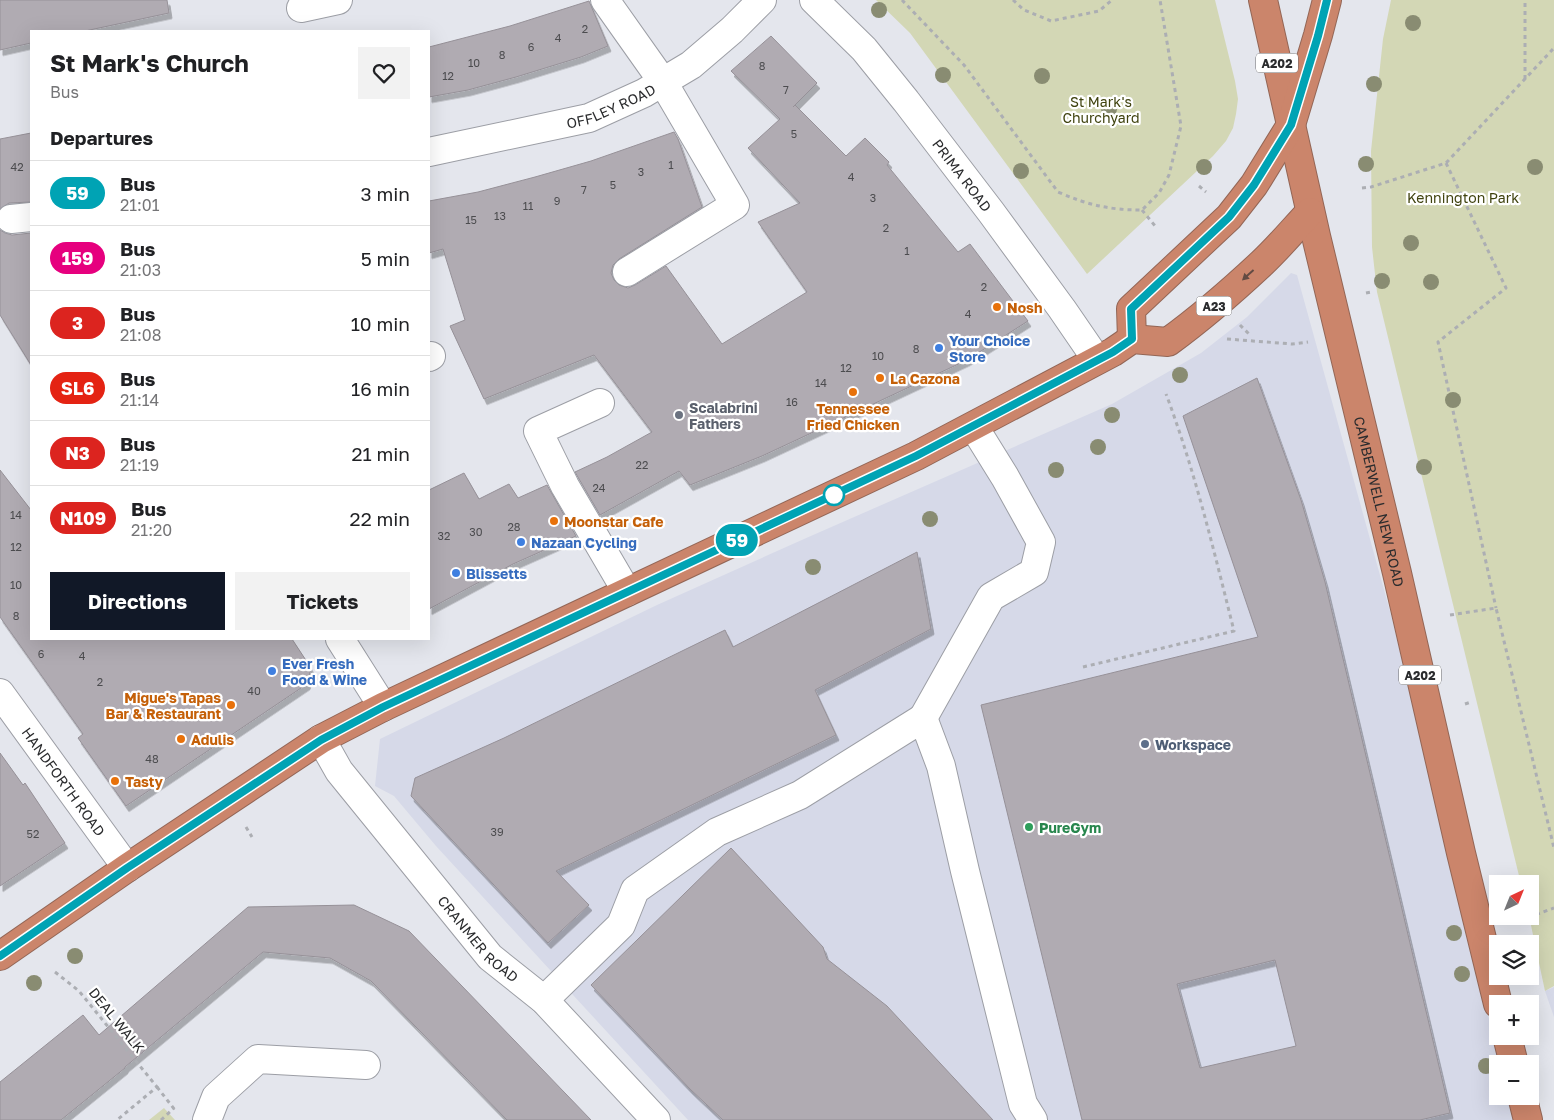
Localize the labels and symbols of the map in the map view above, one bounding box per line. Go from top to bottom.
house number: 2 [582,22,588,35]
house number: 4 [555,31,562,44]
house number: 6 [528,40,535,53]
house number: 8 [499,48,506,61]
road number: A202 [1256,54,1298,72]
house number: 10 [468,56,480,69]
house number: 8 [759,59,766,72]
house number: 12 [442,69,454,82]
street label: OFFLEY ROAD [565,80,658,131]
house number: 7 [783,83,789,96]
park label: St Mark's Churchyard [1062,93,1140,126]
house number: 5 [791,127,797,140]
street label: PRIMA ROAD [929,135,996,215]
house number: 1 [668,158,674,171]
house number: 42 [10,160,24,173]
house number: 3 [638,165,644,178]
house number: 4 [848,170,855,183]
house number: 5 [610,178,616,191]
house number: 7 [581,183,587,196]
park label: Kennington Park [1407,189,1519,206]
house number: 3 [870,191,876,204]
house number: 9 [554,194,560,207]
house number: 11 [523,199,533,212]
house number: 13 [494,209,506,222]
house number: 15 [465,213,477,226]
house number: 2 [883,221,889,234]
house number: 1 [904,244,910,257]
one-way arrow [1243,269,1255,281]
house number: 2 [981,280,987,293]
road number: A23 [1196,296,1232,316]
place label: Nosh [1007,299,1042,316]
marker: Nosh [991,301,1003,313]
house number: 4 [965,307,972,320]
place label: Your Choice Store [949,332,1030,365]
house number: 8 [913,342,920,355]
marker: Your Choice Store [933,342,945,354]
house number: 10 [872,349,884,362]
house number: 12 [840,361,852,374]
place label: La Cazona [890,370,960,387]
marker: La Cazona [874,372,886,384]
house number: 14 [815,376,827,389]
marker: Tennessee Fried Chicken [847,386,859,398]
house number: 16 [786,395,798,408]
place label: Scalabrini Fathers [689,399,758,432]
place label: Tennessee Fried Chicken [807,400,899,433]
marker: Scalabrini Fathers [673,409,685,421]
street label: CAMBERWELL NEW ROAD [1351,415,1408,588]
house number: 22 [636,458,648,471]
house number: 24 [592,481,606,494]
unlabelled marker [823,484,845,506]
house number: 14 [10,508,22,521]
place label: Moonstar Cafe [564,513,664,530]
marker: Moonstar Cafe [548,515,560,527]
house number: 28 [507,520,521,533]
line badge: 59 [714,524,760,556]
house number: 30 [469,525,483,538]
house number: 32 [438,529,450,542]
place label: Nazaan Cycling [531,534,637,551]
marker: Nazaan Cycling [515,536,527,548]
house number: 12 [10,540,22,553]
place label: Blissetts [466,565,527,582]
marker: Blissetts [450,567,462,579]
house number: 10 [10,578,22,591]
house number: 8 [13,609,20,622]
house number: 6 [38,647,45,660]
house number: 4 [79,649,86,662]
place label: Ever Fresh Food & Wine [282,655,367,688]
marker: Ever Fresh Food & Wine [266,665,278,677]
road number: A202 [1399,666,1441,684]
house number: 2 [97,675,103,688]
house number: 40 [247,684,261,697]
place label: Migue's Tapas Bar & Restaurant [106,689,221,722]
marker: Migue's Tapas Bar & Restaurant [225,699,237,711]
street label: HANDFORTH ROAD [19,724,109,839]
place label: Adulis [191,731,234,748]
marker: Adulis [175,733,187,745]
place label: Workspace [1155,736,1231,753]
marker: Workspace [1139,738,1151,750]
house number: 48 [145,752,159,765]
place label: Tasty [125,773,164,790]
marker: Tasty [109,775,121,787]
place label: PureGym [1039,819,1101,836]
marker: PureGym [1023,821,1035,833]
house number: 39 [490,825,504,838]
house number: 52 [27,827,39,840]
north arrow [1489,875,1539,925]
street label: CRANMER ROAD [435,892,522,985]
street label: DEAL WALK [86,984,149,1056]

